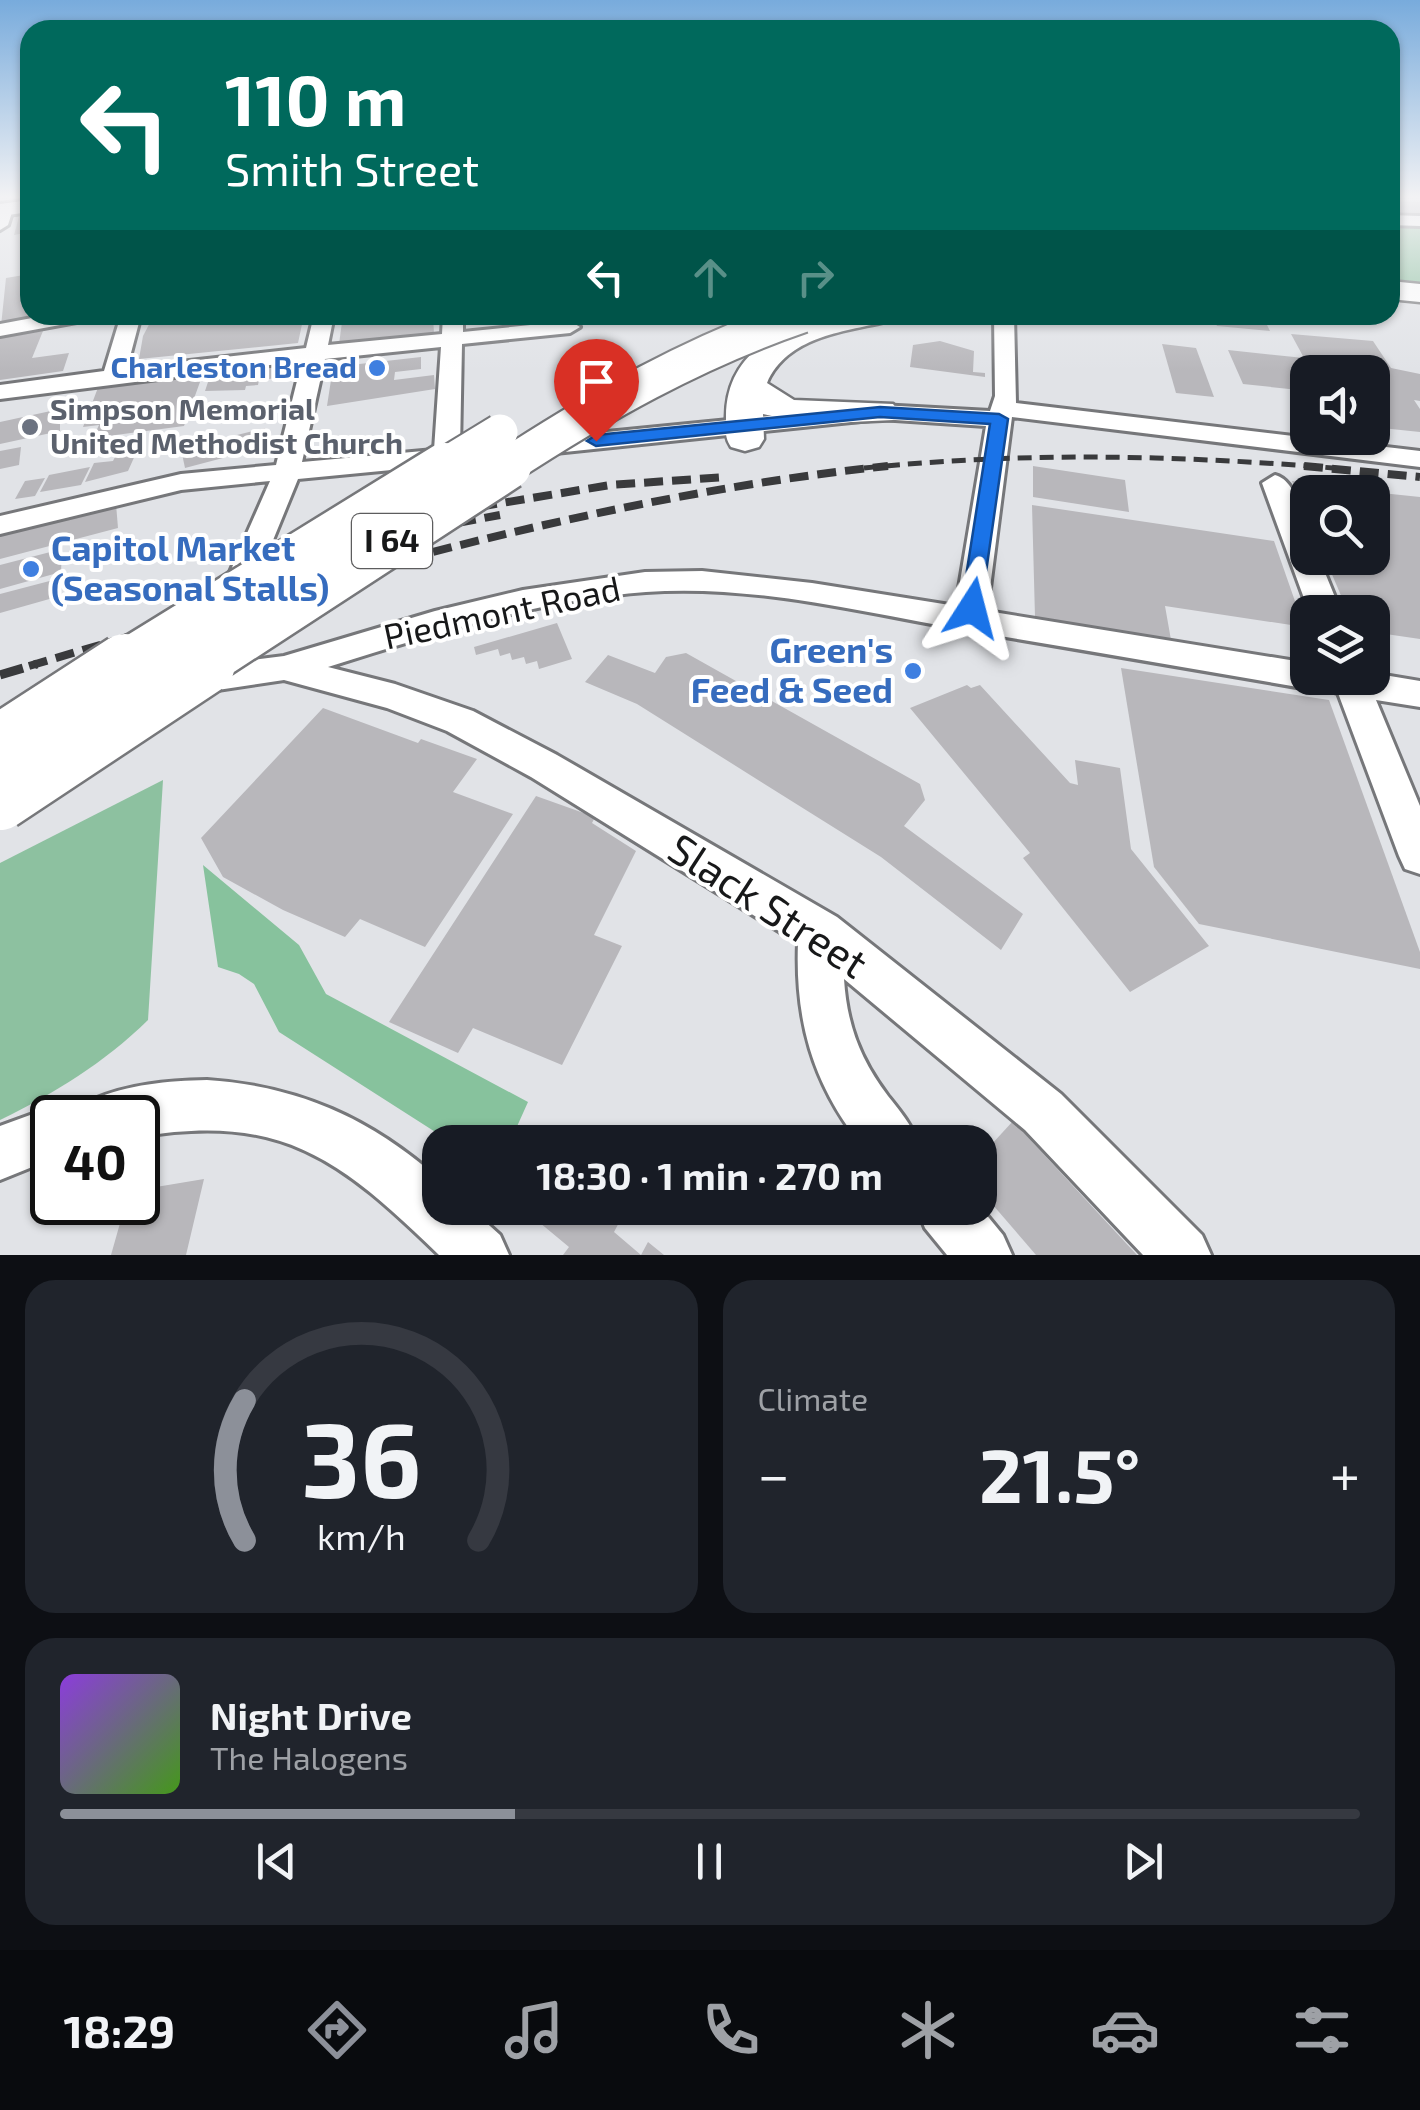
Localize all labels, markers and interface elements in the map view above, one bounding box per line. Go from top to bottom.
text: 110 m [225,56,406,140]
icon: left [60,60,190,190]
text: Smith Street [225,141,479,195]
icon: left [578,250,633,305]
icon: ahead [683,250,738,305]
icon: right [788,250,843,305]
pin [554,339,639,442]
place label: Charleston Bread [111,348,357,384]
icon: arrive [569,354,624,409]
map controls [1290,355,1390,695]
button: sound [1290,355,1390,455]
marker: Charleston Bread [366,357,388,379]
place label: Simpson Memorial United Methodist Church [50,390,403,460]
marker: Simpson Memorial United Methodist Church [19,416,41,438]
button: search [1290,475,1390,575]
road number: I 64 [352,514,432,568]
place label: Capitol Market (Seasonal Stalls) [51,526,329,608]
position arrow [920,556,1024,660]
marker: Capitol Market (Seasonal Stalls) [20,558,42,580]
street label: Piedmont Road [379,565,624,657]
button: layers [1290,595,1390,695]
place label: Green's Feed & Seed [691,628,893,710]
marker: Green's Feed & Seed [902,660,924,682]
street label: Slack Street [660,822,878,987]
speed limit sign: 40 [30,1095,160,1225]
text: 18:30 · 1 min · 270 m [536,1152,883,1198]
text: Climate [758,1379,868,1417]
text: 36 [301,1394,421,1519]
text: 21.5° [979,1428,1140,1518]
text: − [758,1440,790,1506]
text: + [1330,1440,1360,1506]
text: km/h [317,1514,406,1557]
text: Night Drive [210,1692,412,1738]
text: The Halogens [210,1738,408,1776]
icon: previous [249,1834,304,1889]
icon: pause [682,1834,737,1889]
icon: next [1116,1834,1171,1889]
icon: directions [302,1995,372,2065]
icon: music [499,1995,569,2065]
icon: phone [696,1995,766,2065]
icon: climate [893,1995,963,2065]
icon: car [1090,1995,1160,2065]
icon: filters [1287,1995,1357,2065]
text: 18:29 [63,2003,175,2057]

